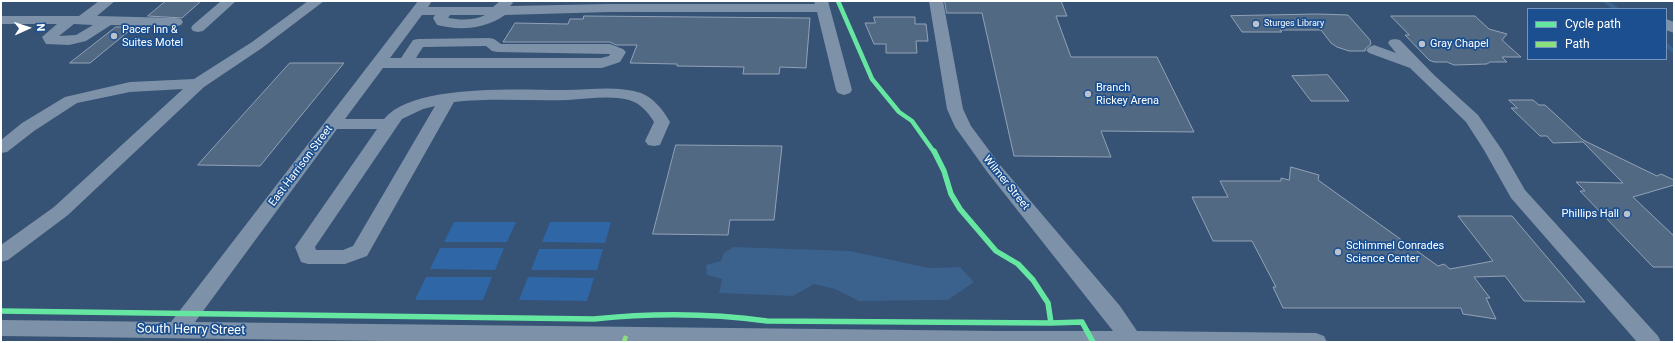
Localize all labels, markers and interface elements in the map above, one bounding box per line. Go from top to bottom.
north arrow [8,8,48,48]
legend [1527,8,1667,60]
text: Cycle path [1565,17,1621,31]
marker: Sturges Library [1251,19,1261,29]
place label: Sturges Library [1264,19,1324,29]
text: N [34,23,47,32]
place label: Pacer Inn & Suites Motel [122,23,183,49]
marker: Pacer Inn & Suites Motel [109,31,119,41]
place label: Gray Chapel [1430,37,1489,51]
text: Path [1565,37,1590,51]
marker: Gray Chapel [1417,39,1427,49]
place label: Branch Rickey Arena [1096,81,1159,107]
marker: Branch Rickey Arena [1083,89,1093,99]
street label: East Harrison Street [266,123,336,209]
street label: Wilmer Street [980,153,1032,213]
place label: Phillips Hall [1562,207,1619,221]
marker: Phillips Hall [1622,209,1632,219]
place label: Schimmel Conrades Science Center [1346,239,1444,265]
marker: Schimmel Conrades Science Center [1333,247,1343,257]
street label: South Henry Street [137,321,245,339]

